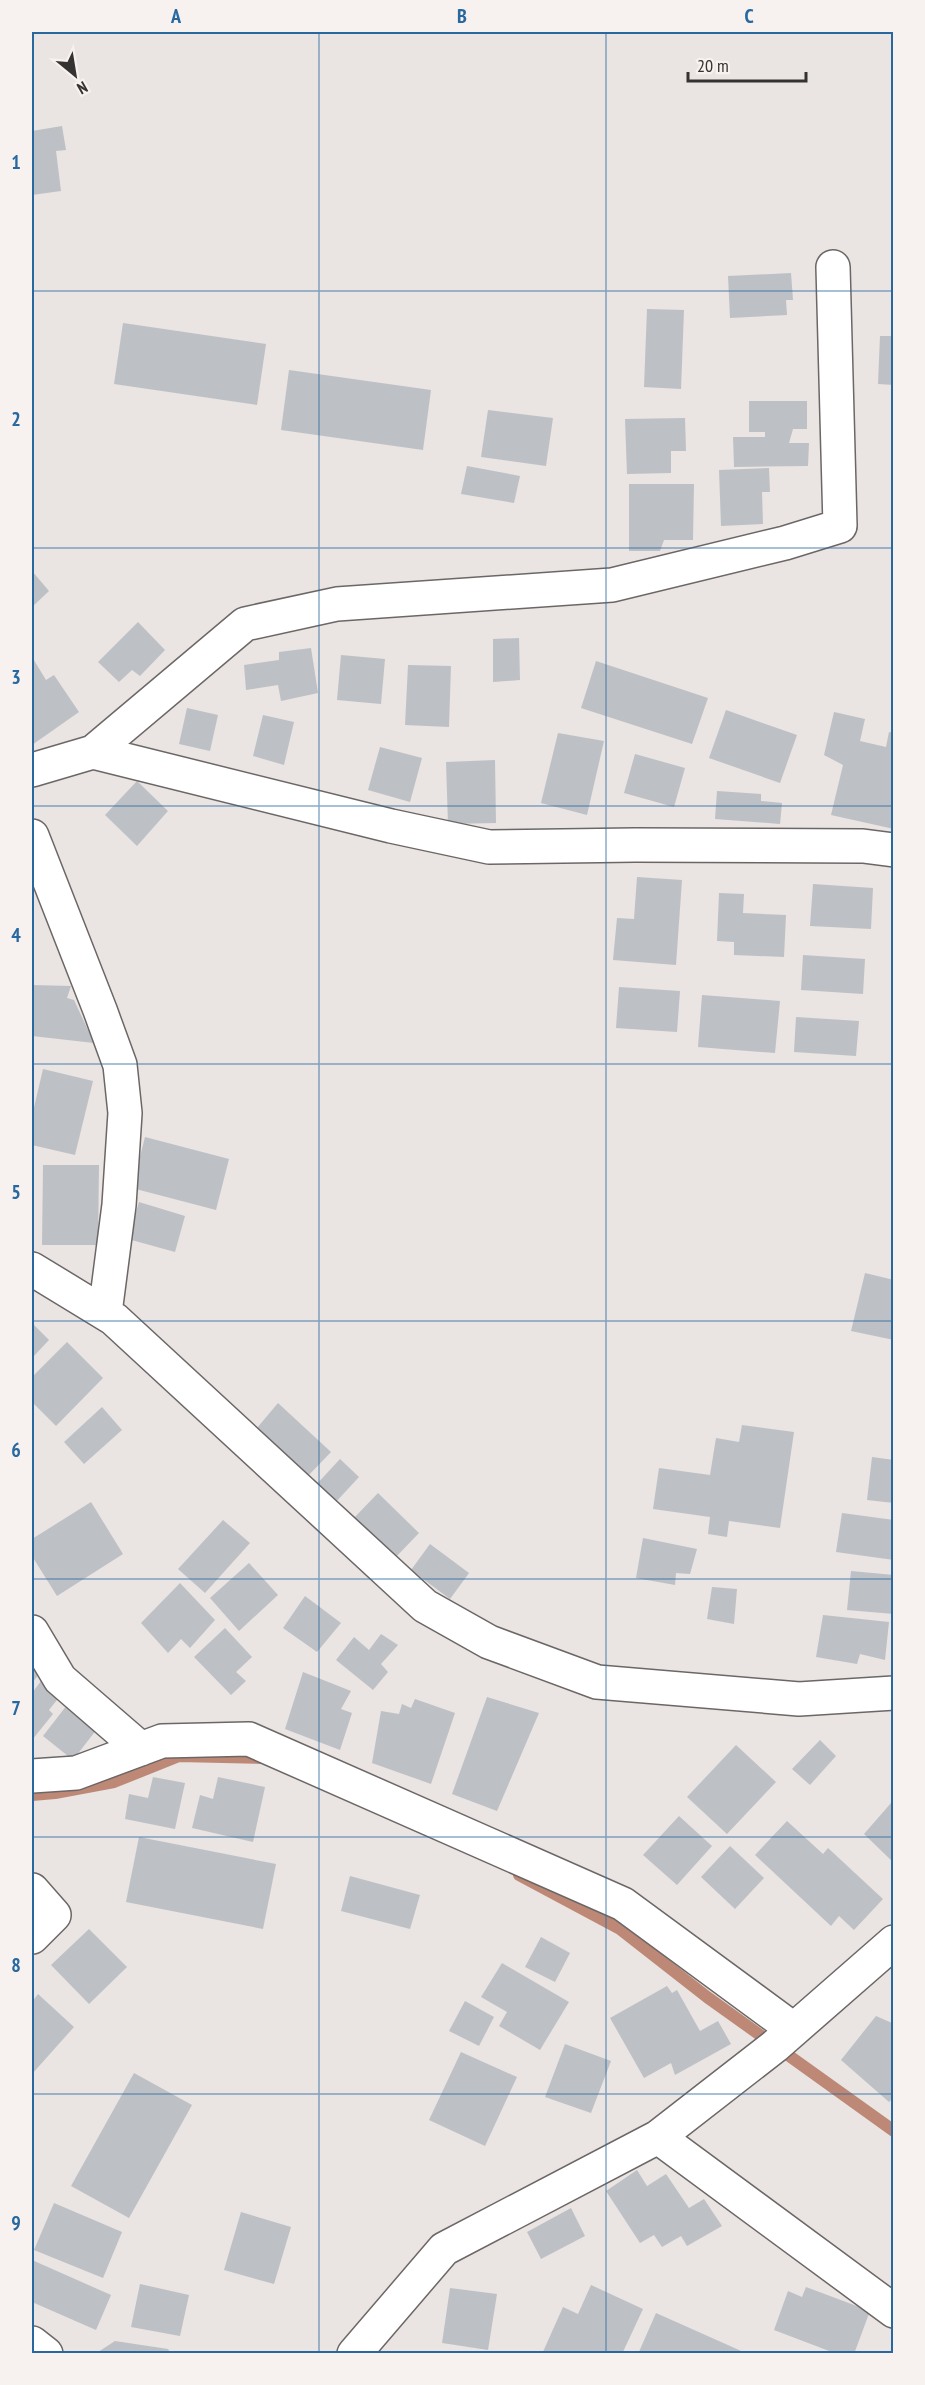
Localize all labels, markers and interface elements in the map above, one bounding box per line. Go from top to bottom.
text: A [170,3,182,29]
text: B [457,3,467,29]
text: C [744,3,754,29]
north arrow [45,45,105,105]
scale bar [688,45,806,83]
text: 20 m [697,54,729,77]
text: N [74,77,91,99]
text: 1 [11,149,21,175]
text: 2 [11,406,21,432]
text: 3 [11,664,21,690]
text: 4 [11,922,21,948]
text: 5 [11,1179,21,1205]
text: 6 [11,1437,21,1463]
text: 7 [11,1695,21,1721]
text: 8 [11,1952,21,1978]
text: 9 [11,2210,21,2236]

